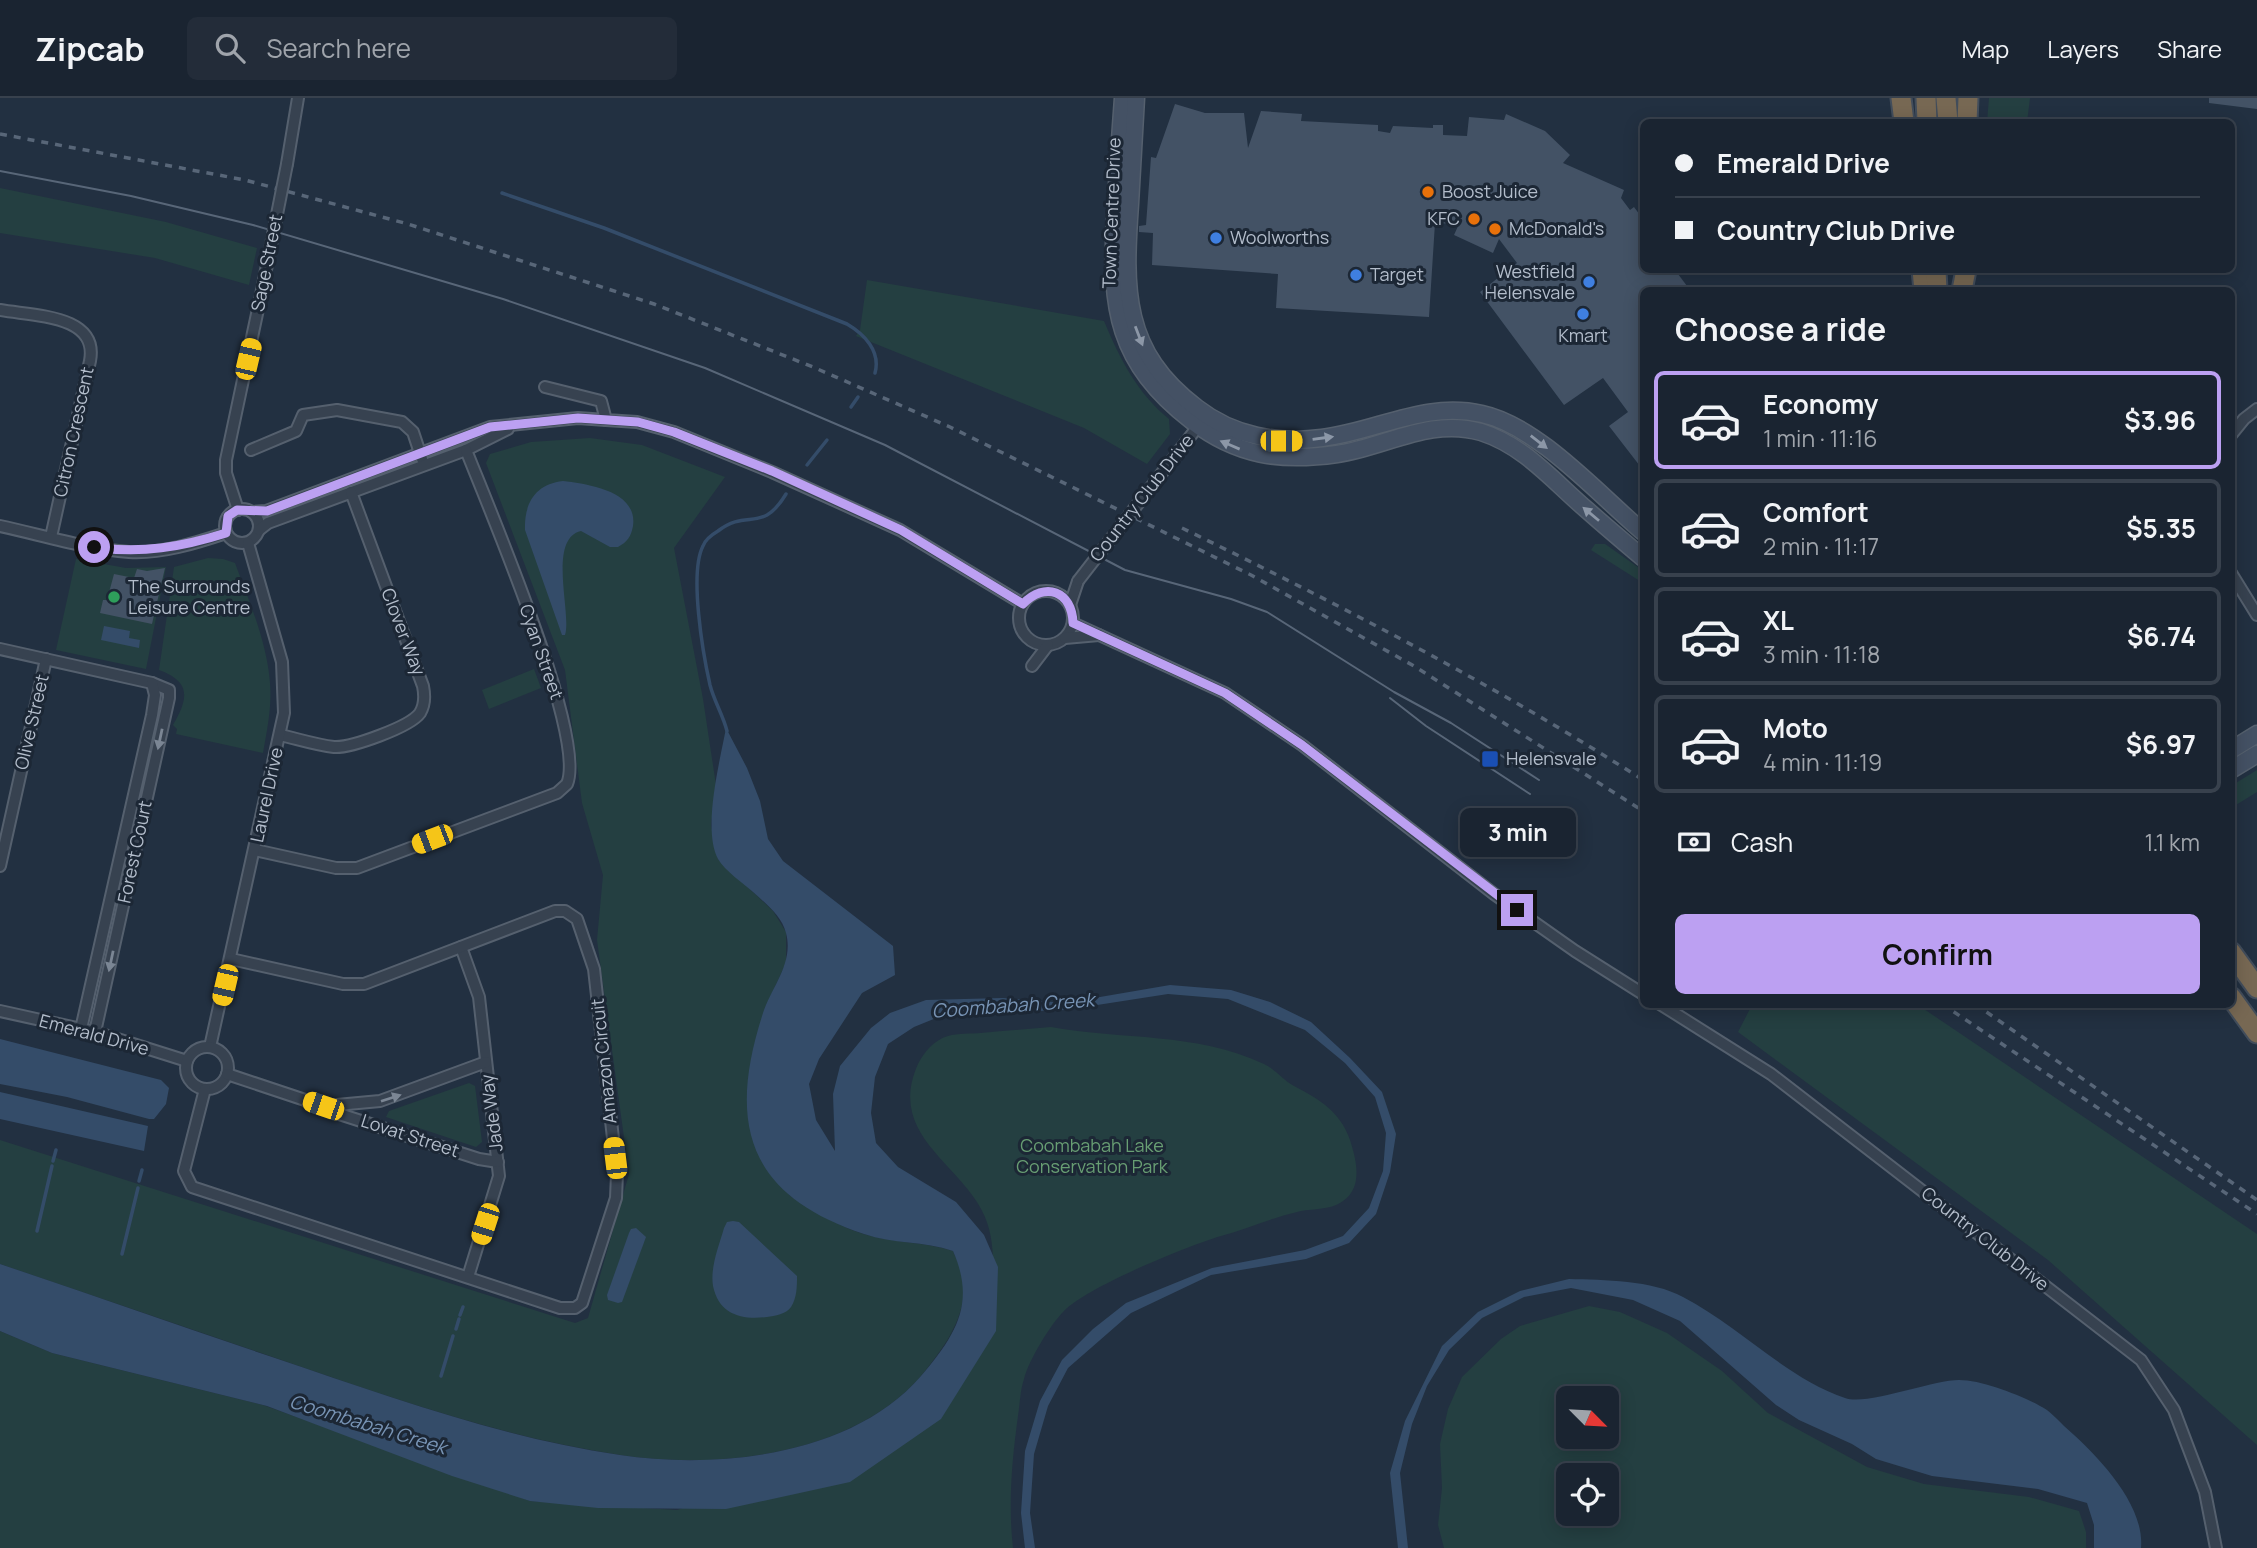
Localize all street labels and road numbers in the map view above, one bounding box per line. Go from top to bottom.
street label: Town Centre Drive [1096,137,1126,289]
street label: Sage Street [245,212,287,314]
street label: Citron Crescent [48,364,99,499]
street label: Country Club Drive [1084,429,1199,566]
street label: Clover Way [376,585,432,679]
street label: Cyan Street [514,601,569,702]
street label: Olive Street [8,672,54,772]
street label: Laurel Drive [244,745,288,845]
street label: Forest Court [111,798,157,905]
street label: Amazon Circuit [584,997,622,1125]
street label: Emerald Drive [37,1008,152,1060]
street label: Jade Way [474,1072,508,1153]
street label: Lovat Street [358,1108,462,1162]
street label: Country Club Drive [1917,1181,2054,1296]

